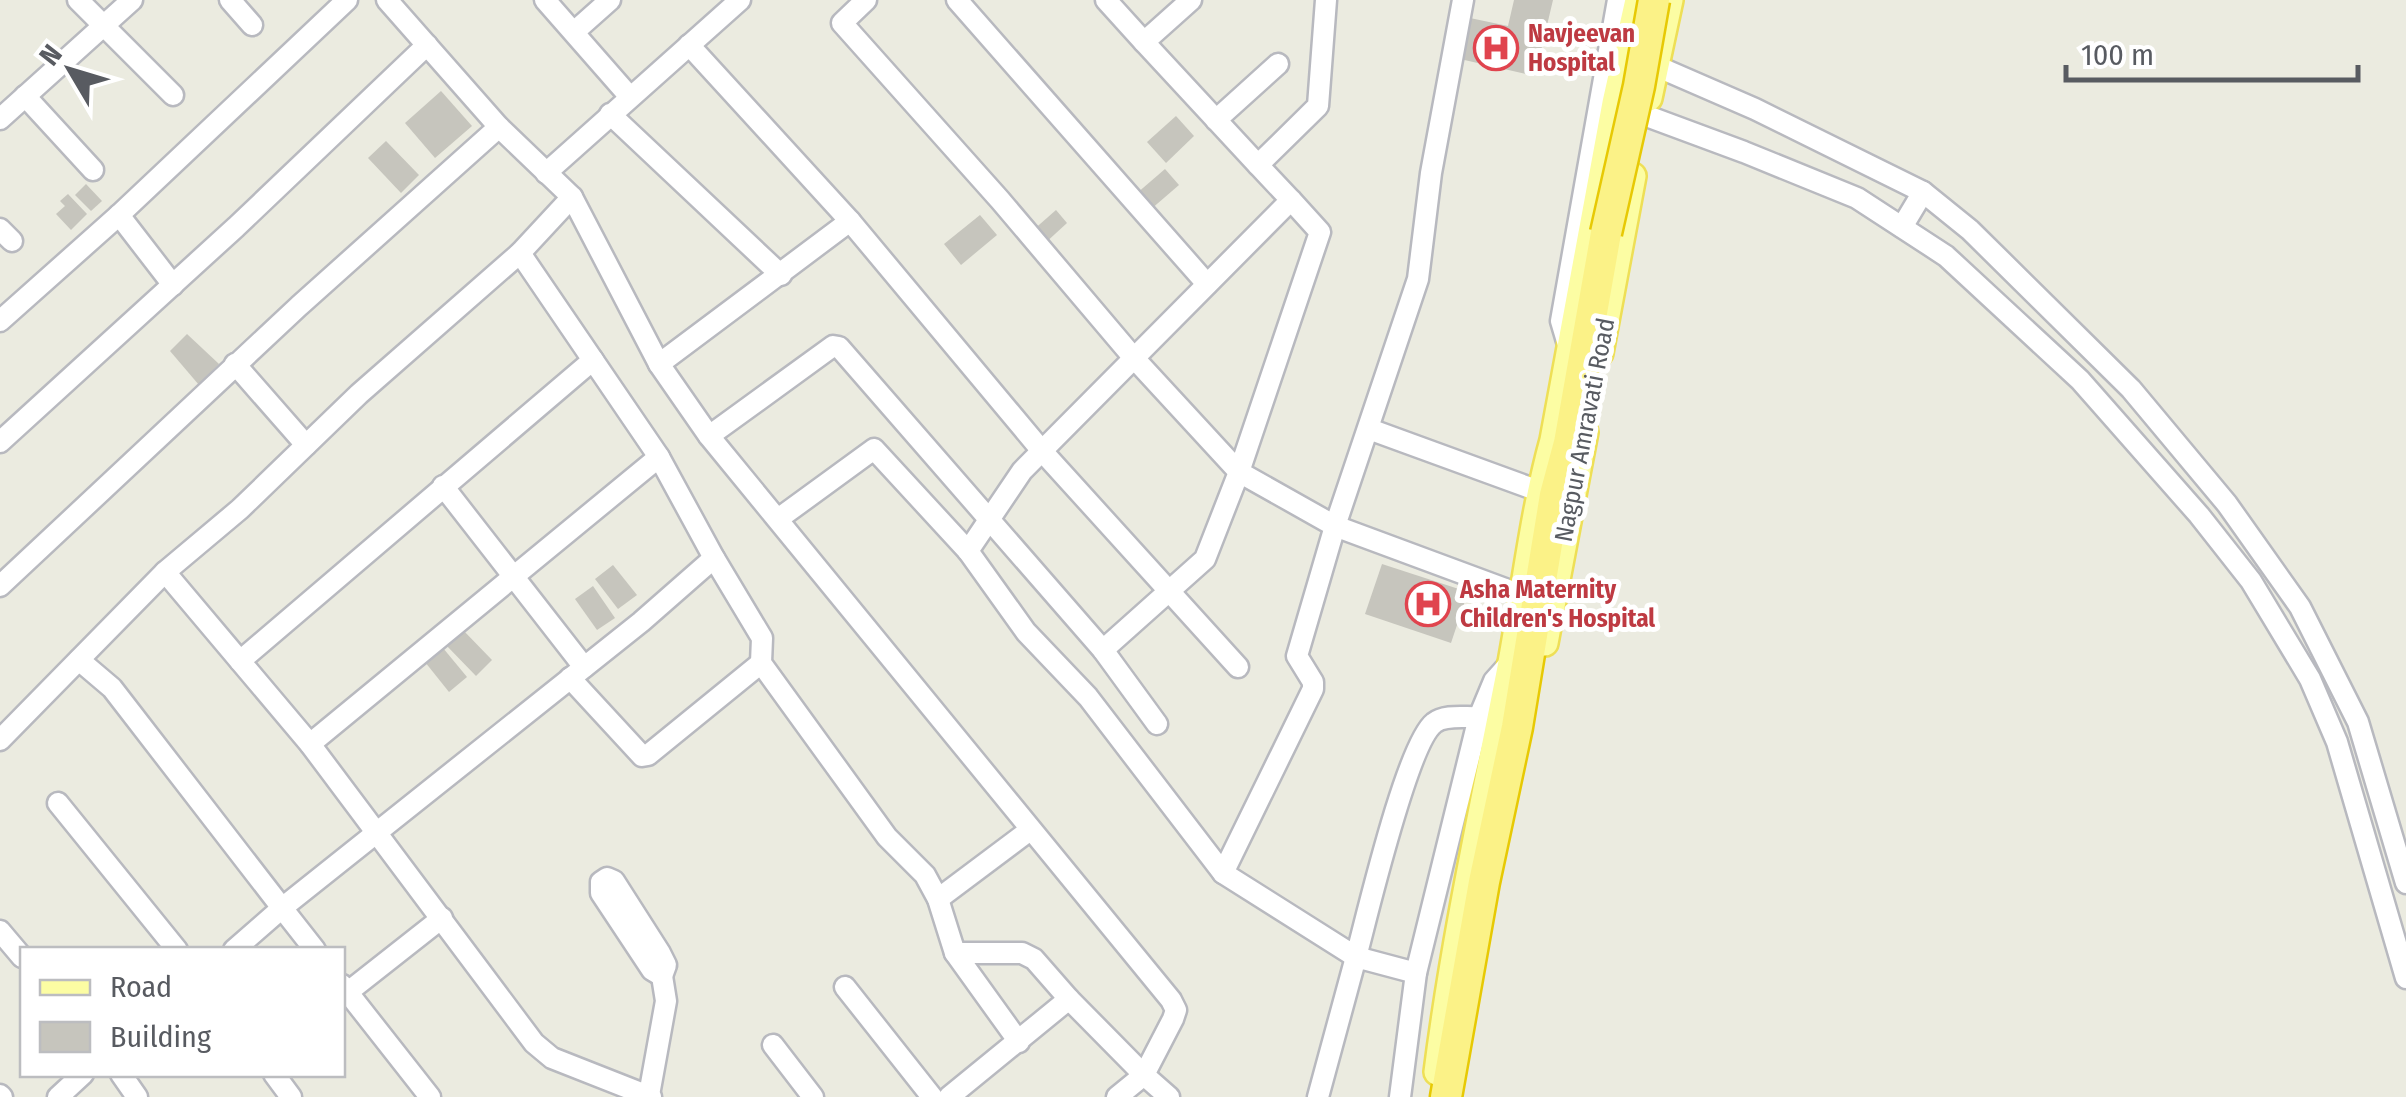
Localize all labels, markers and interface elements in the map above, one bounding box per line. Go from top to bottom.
place label: Navjeevan Hospital [1528,19,1635,78]
north arrow [20,20,120,120]
scale bar [2066,20,2358,82]
hospital icon: Navjeevan Hospital [1473,25,1519,71]
text: 100 m [2081,37,2154,73]
text: N [33,38,69,72]
street label: Nagpur Amravati Road [1549,316,1621,544]
place label: Asha Maternity Children's Hospital [1459,575,1655,634]
hospital icon: Asha Maternity Children's Hospital [1405,581,1451,627]
legend [20,947,345,1077]
text: Road [110,969,172,1005]
text: Building [110,1019,212,1055]

